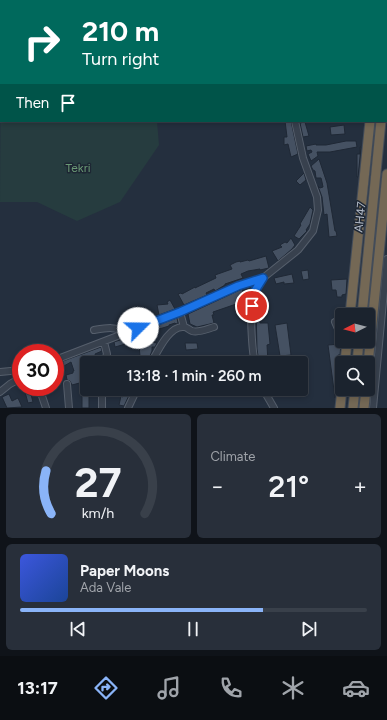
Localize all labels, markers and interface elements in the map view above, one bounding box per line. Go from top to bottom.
text: 210 m [82,14,159,48]
icon: right [16,16,68,68]
text: Turn right [82,48,159,70]
icon: arrive [57,92,79,114]
text: Then [16,94,49,112]
park label: Tekri [65,161,91,175]
street label: AH47 [351,200,369,233]
pin [235,289,269,323]
icon: arrive [241,295,263,317]
position arrow [117,307,159,349]
north arrow [335,308,375,348]
map controls [335,308,375,396]
speed limit sign: 30 [12,344,64,396]
button: search [335,356,375,396]
text: 13:18 · 1 min · 260 m [127,367,261,385]
text: Climate [211,449,255,464]
text: 27 [75,457,122,507]
text: 21° [268,468,309,505]
text: − [211,473,224,500]
text: + [353,473,367,500]
text: km/h [82,504,115,522]
text: Paper Moons [80,562,169,580]
text: Ada Vale [80,580,131,595]
icon: previous [67,618,89,640]
icon: pause [182,618,204,640]
icon: next [298,618,320,640]
icon: directions [92,674,120,702]
icon: music [155,674,183,702]
icon: phone [217,674,245,702]
icon: climate [279,674,307,702]
icon: car [342,674,370,702]
text: 13:17 [17,677,58,699]

